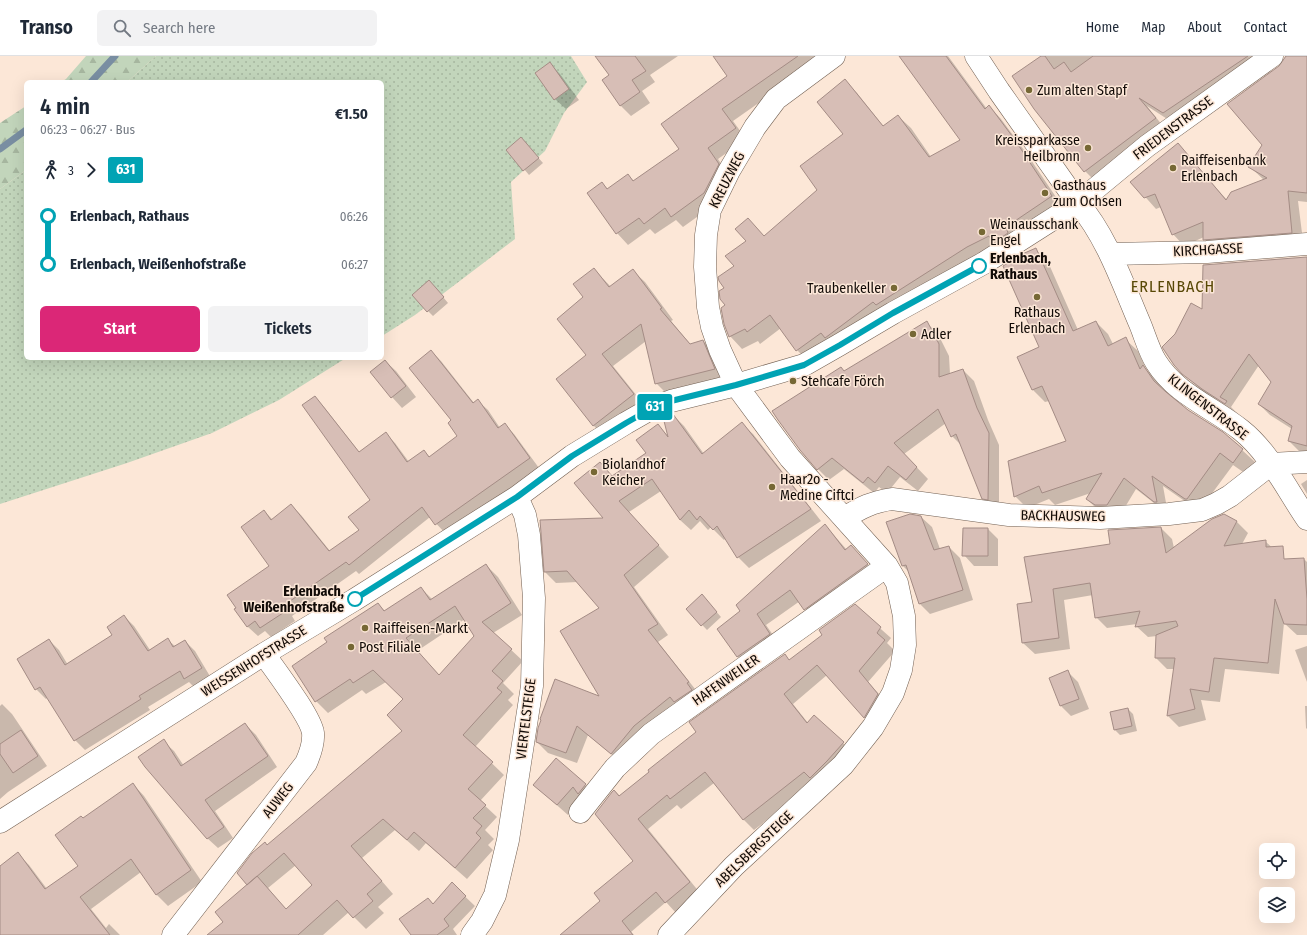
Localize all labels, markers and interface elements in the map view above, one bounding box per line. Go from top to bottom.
search box [97,10,377,46]
text: Transo [20,16,73,39]
icon: search [111,17,133,39]
text: Search here [143,19,215,37]
text: Home [1086,19,1119,36]
text: Map [1141,19,1165,36]
text: About [1187,19,1222,36]
text: Contact [1244,19,1287,36]
place label: Zum alten Stapf [1037,82,1129,99]
marker: Zum alten Stapf [1024,85,1034,95]
street label: FRIEDENSTRASSE [1130,92,1217,164]
text: 4 min [40,93,90,120]
text: €1.50 [335,105,368,123]
text: 06:23 – 06:27 · Bus [40,122,135,137]
place label: Kreissparkasse Heilbronn [995,132,1080,165]
marker: Kreissparkasse Heilbronn [1083,143,1093,153]
street label: KREUZWEG [706,149,748,211]
place label: Raiffeisenbank Erlenbach [1181,152,1267,185]
icon: walk [40,159,62,181]
icon: forward [80,159,102,181]
text: 631 [116,161,135,178]
text: 3 [68,163,74,178]
marker: Raiffeisenbank Erlenbach [1168,163,1178,173]
place label: Gasthaus zum Ochsen [1053,177,1122,210]
marker: Gasthaus zum Ochsen [1040,188,1050,198]
text: Erlenbach, Rathaus [70,207,189,225]
text: 06:26 [340,209,368,224]
place label: Weinausschank Engel [990,216,1079,249]
marker: Weinausschank Engel [977,227,987,237]
street label: KIRCHGASSE [1173,240,1244,260]
place label: Erlenbach, Rathaus [990,250,1051,283]
text: Erlenbach, Weißenhofstraße [70,255,246,273]
text: 06:27 [341,257,368,272]
marker: Erlenbach, Rathaus [971,258,987,274]
district label: ERLENBACH [1131,277,1215,296]
place label: Traubenkeller [807,280,886,297]
marker: Traubenkeller [889,283,899,293]
marker: Rathaus Erlenbach [1032,292,1042,302]
place label: Rathaus Erlenbach [1009,304,1065,337]
button: Start [40,306,200,352]
button: Tickets [208,306,368,352]
place label: Adler [921,326,951,343]
marker: Adler [908,329,918,339]
street label: KLINGENSTRASSE [1164,370,1252,444]
place label: Stehcafe Förch [801,373,885,390]
marker: Stehcafe Förch [788,376,798,386]
line badge: 631 [632,394,678,420]
text: 631 [645,398,665,415]
place label: Biolandhof Keicher [602,456,667,489]
marker: Biolandhof Keicher [589,467,599,477]
place label: Haar2o - Medine Ciftci [780,471,854,504]
marker: Haar2o - Medine Ciftci [767,482,777,492]
street label: BACKHAUSWEG [1020,507,1106,525]
place label: Erlenbach, Weißenhofstraße [244,583,344,616]
marker: Erlenbach, Weißenhofstraße [347,591,363,607]
place label: Raiffeisen-Markt [373,620,468,637]
street label: WEISSENHOFSTRASSE [198,621,310,700]
marker: Raiffeisen-Markt [360,623,370,633]
place label: Post Filiale [359,639,421,656]
marker: Post Filiale [346,642,356,652]
street label: HAFENWEILER [689,650,763,709]
street label: VIERTELSTEIGE [513,677,539,761]
street label: AUWEG [259,779,297,821]
street label: ABELSBERGSTEIGE [711,807,797,891]
map controls [1259,843,1295,923]
button: locate [1259,843,1295,879]
button: layers [1259,887,1295,923]

